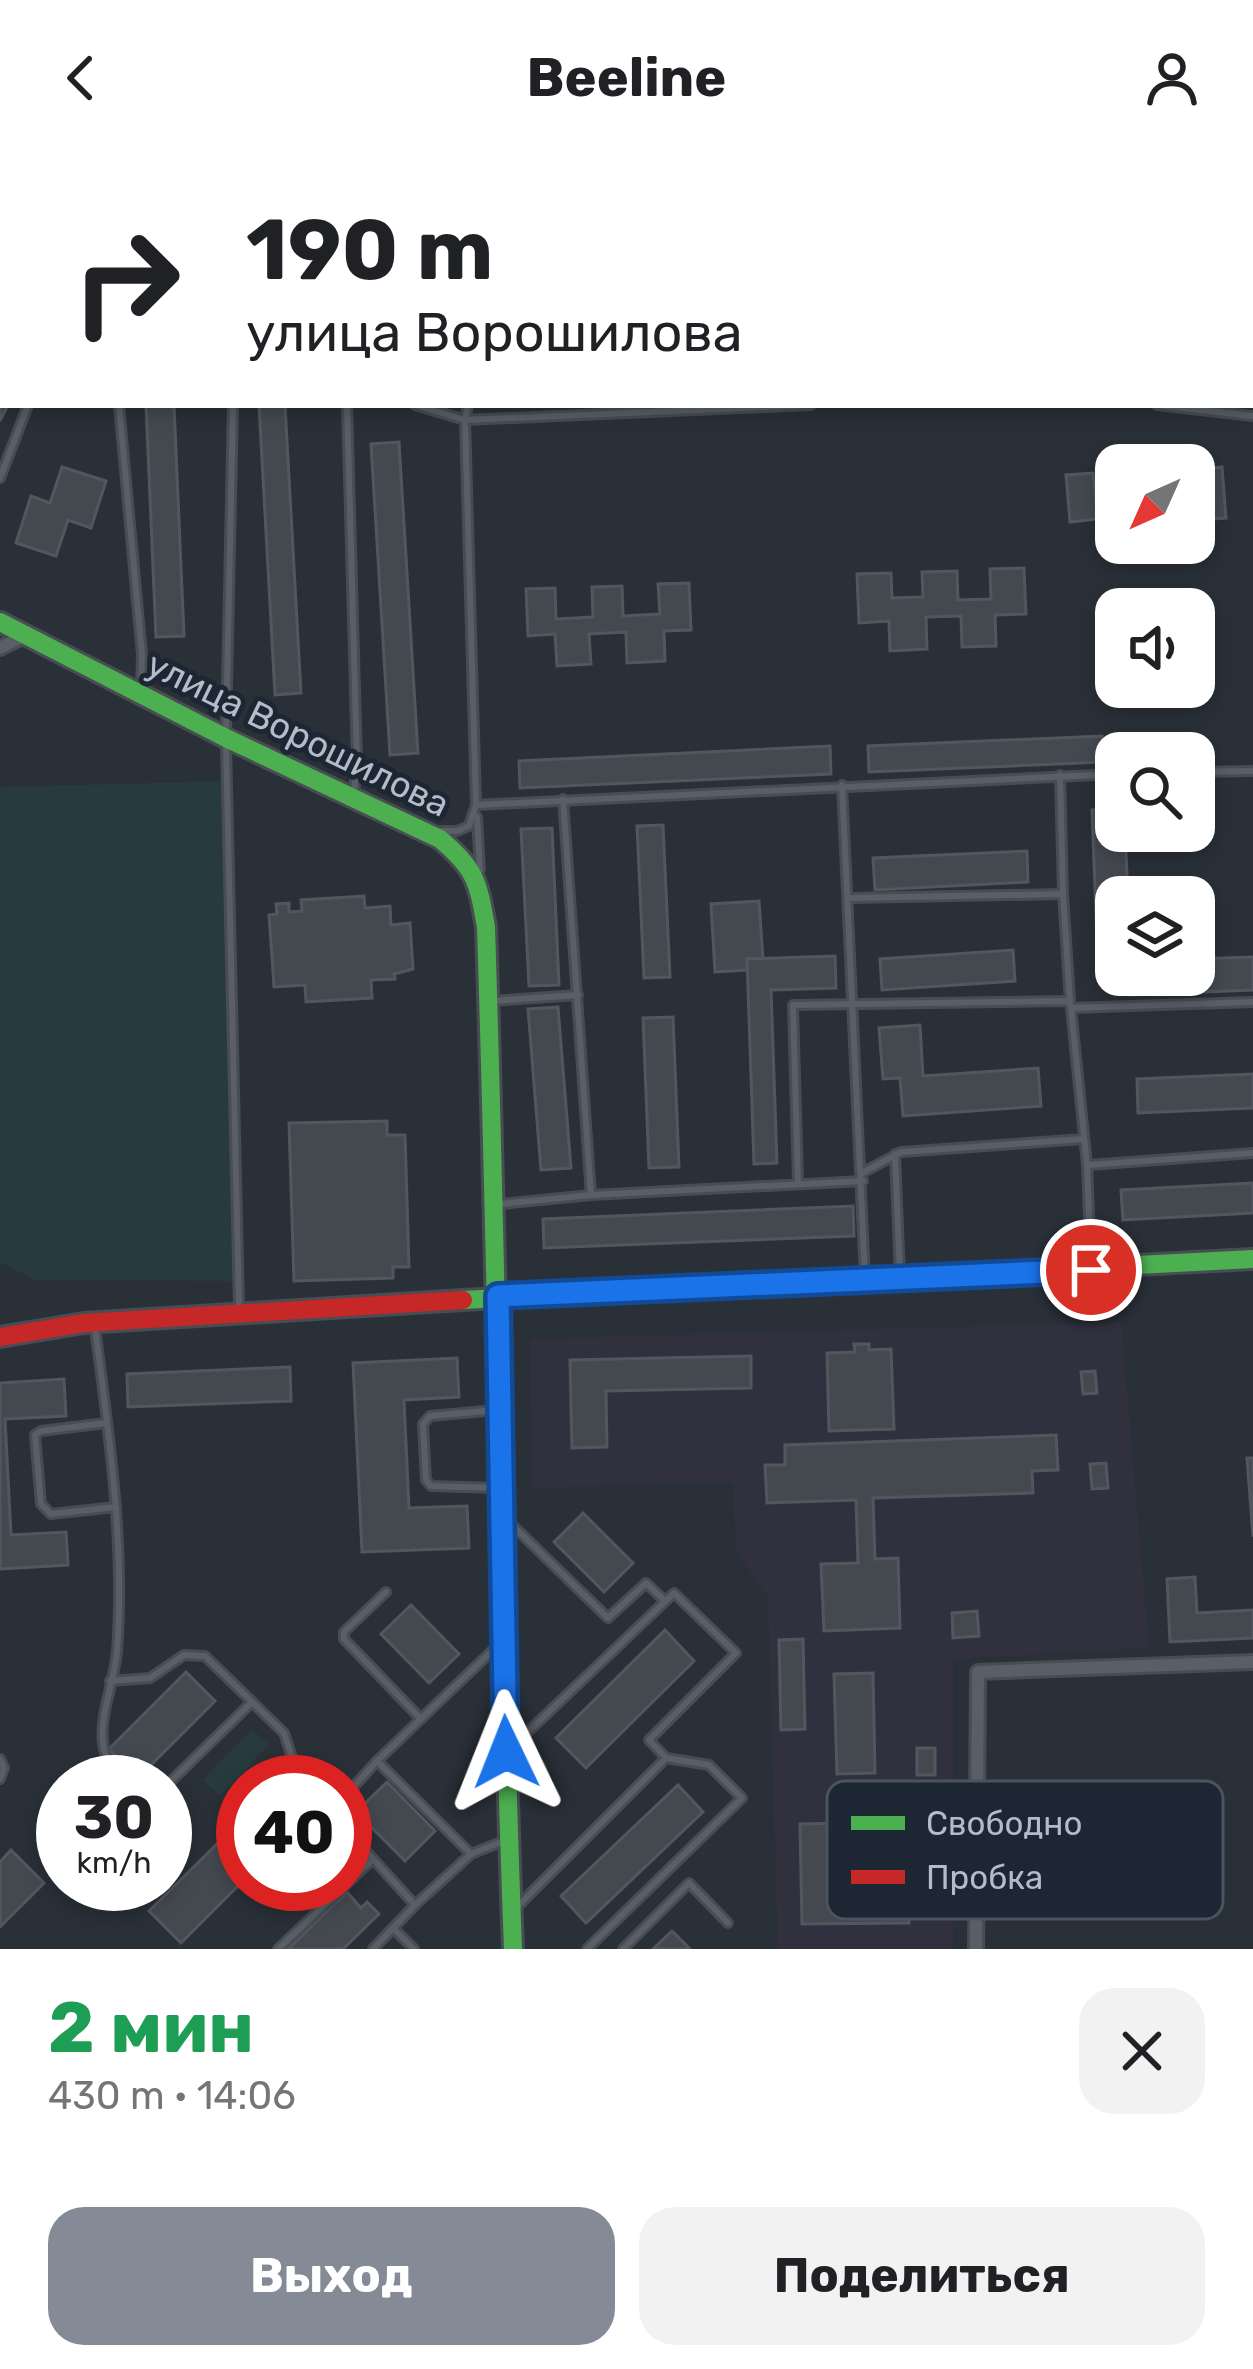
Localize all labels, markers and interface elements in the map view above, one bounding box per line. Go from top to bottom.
icon: back [48,45,114,111]
icon: person [1139,45,1205,111]
text: Beeline [527,46,726,110]
text: 190 m [246,200,494,300]
icon: right [48,204,204,360]
text: улица Ворошилова [246,301,743,365]
north arrow [1095,444,1215,564]
map controls [1095,444,1215,996]
button: sound [1095,588,1215,708]
street label: улица Ворошилова [140,642,456,826]
button: search [1095,732,1215,852]
button: layers [1095,876,1215,996]
pin [1040,1219,1142,1321]
icon: arrive [1058,1237,1124,1303]
position arrow [443,1689,569,1815]
speed limit sign: 40 [216,1755,372,1911]
legend [827,1781,1223,1919]
text: 30 [74,1782,154,1853]
text: Свободно [926,1804,1082,1843]
text: km/h [77,1845,151,1881]
text: Пробка [926,1858,1043,1897]
text: 2 мин [48,1985,254,2070]
button: close [1079,1988,1205,2114]
text: 430 m · 14:06 [48,2073,296,2119]
button: Выход [48,2207,615,2345]
button: Поделиться [639,2207,1205,2345]

